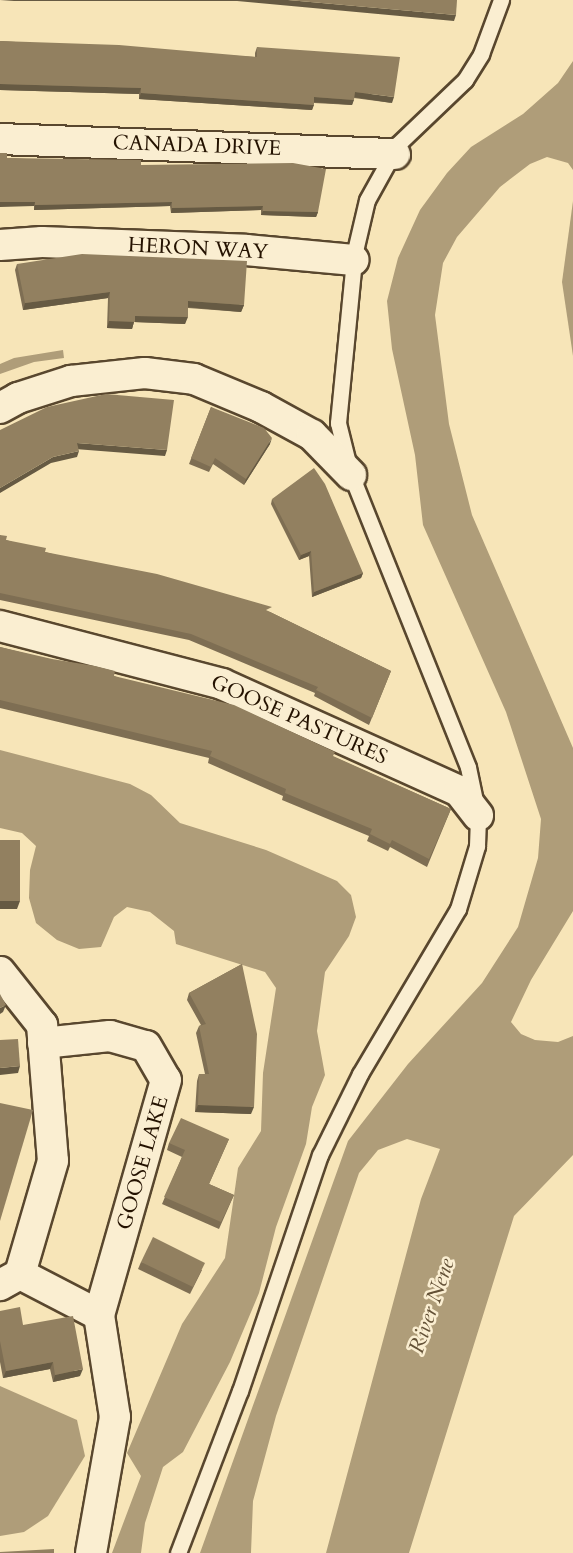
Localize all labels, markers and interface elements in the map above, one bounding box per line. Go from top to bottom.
street label: CANADA DRIVE [112,130,282,162]
street label: HERON WAY [127,233,269,265]
street label: GOOSE PASTURES [207,670,391,770]
street label: GOOSE LAKE [112,1093,174,1233]
water label: River Nene [403,1255,461,1357]

